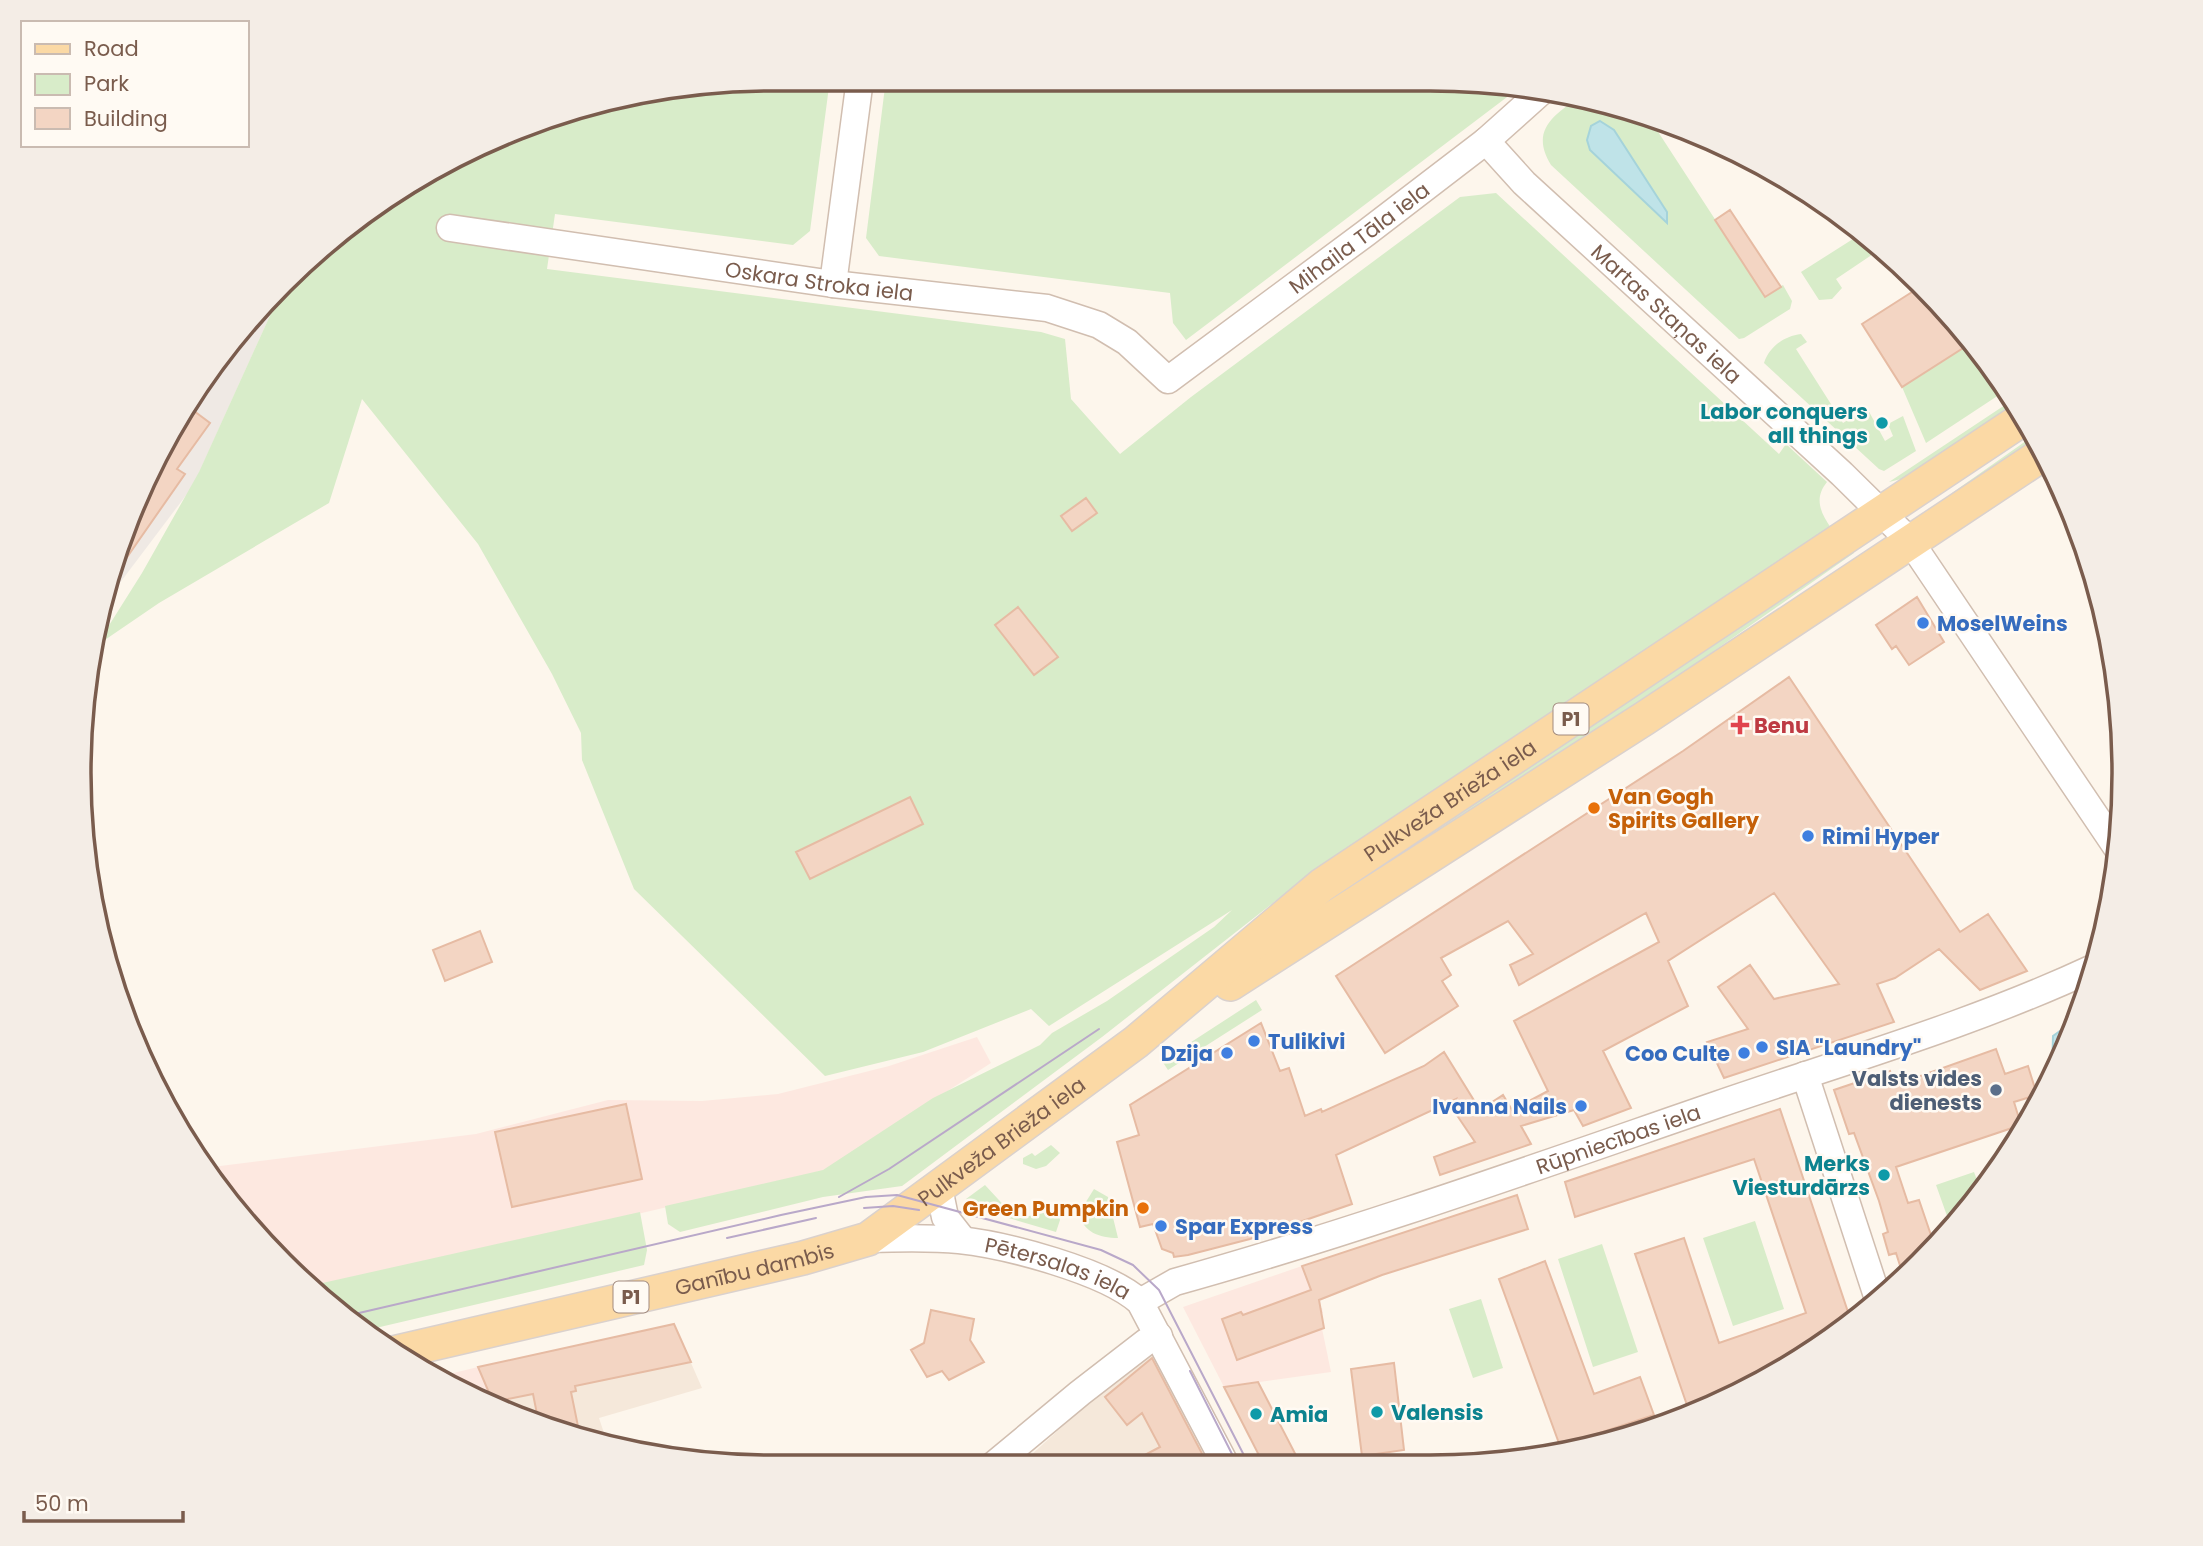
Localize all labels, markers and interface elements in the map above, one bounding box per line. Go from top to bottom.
legend [21,21,248,147]
text: Road [84,34,139,63]
text: Park [84,69,129,98]
text: Building [84,104,168,133]
street label: Mihaila Tāla iela [1283,175,1435,300]
street label: Martas Staņas iela [1585,237,1748,390]
street label: Oskara Stroka iela [723,254,915,307]
place label: Labor conquers all things [1700,397,1868,450]
marker: Labor conquers all things [1874,415,1890,431]
place label: MoselWeins [1937,609,2068,638]
marker: MoselWeins [1915,615,1931,631]
road number: P1 [1554,704,1588,734]
place label: Benu [1754,711,1809,740]
marker: Benu [1732,717,1748,733]
street label: Pulkveža Brieža iela [1358,732,1542,868]
place label: Van Gogh Spirits Gallery [1608,782,1760,835]
marker: Van Gogh Spirits Gallery [1586,800,1602,816]
place label: Rimi Hyper [1822,822,1940,851]
marker: Rimi Hyper [1800,828,1816,844]
place label: Tulikivi [1268,1027,1345,1056]
marker: Tulikivi [1246,1033,1262,1049]
place label: SIA "Laundry" [1776,1033,1921,1062]
place label: Dzija [1161,1039,1213,1068]
place label: Coo Culte [1625,1039,1730,1068]
marker: SIA "Laundry" [1754,1039,1770,1055]
marker: Dzija [1219,1045,1235,1061]
marker: Coo Culte [1736,1045,1752,1061]
place label: Valsts vides dienests [1852,1064,1982,1117]
street label: Pulkveža Brieža iela [911,1070,1091,1212]
marker: Valsts vides dienests [1988,1082,2004,1098]
place label: Ivanna Nails [1432,1092,1567,1121]
street label: Rūpniecības iela [1532,1097,1704,1181]
marker: Ivanna Nails [1573,1098,1589,1114]
place label: Merks Viesturdārzs [1733,1149,1870,1202]
marker: Merks Viesturdārzs [1876,1167,1892,1183]
place label: Green Pumpkin [962,1194,1129,1223]
marker: Green Pumpkin [1135,1200,1151,1216]
place label: Spar Express [1175,1212,1313,1241]
marker: Spar Express [1153,1218,1169,1234]
street label: Pētersalas iela [983,1230,1136,1306]
street label: Ganību dambis [672,1235,837,1302]
road number: P1 [614,1282,648,1312]
place label: Valensis [1391,1398,1484,1427]
place label: Amia [1270,1400,1328,1429]
marker: Valensis [1369,1404,1385,1420]
marker: Amia [1248,1406,1264,1422]
scale bar [24,1480,184,1524]
text: 50 m [35,1489,89,1518]

